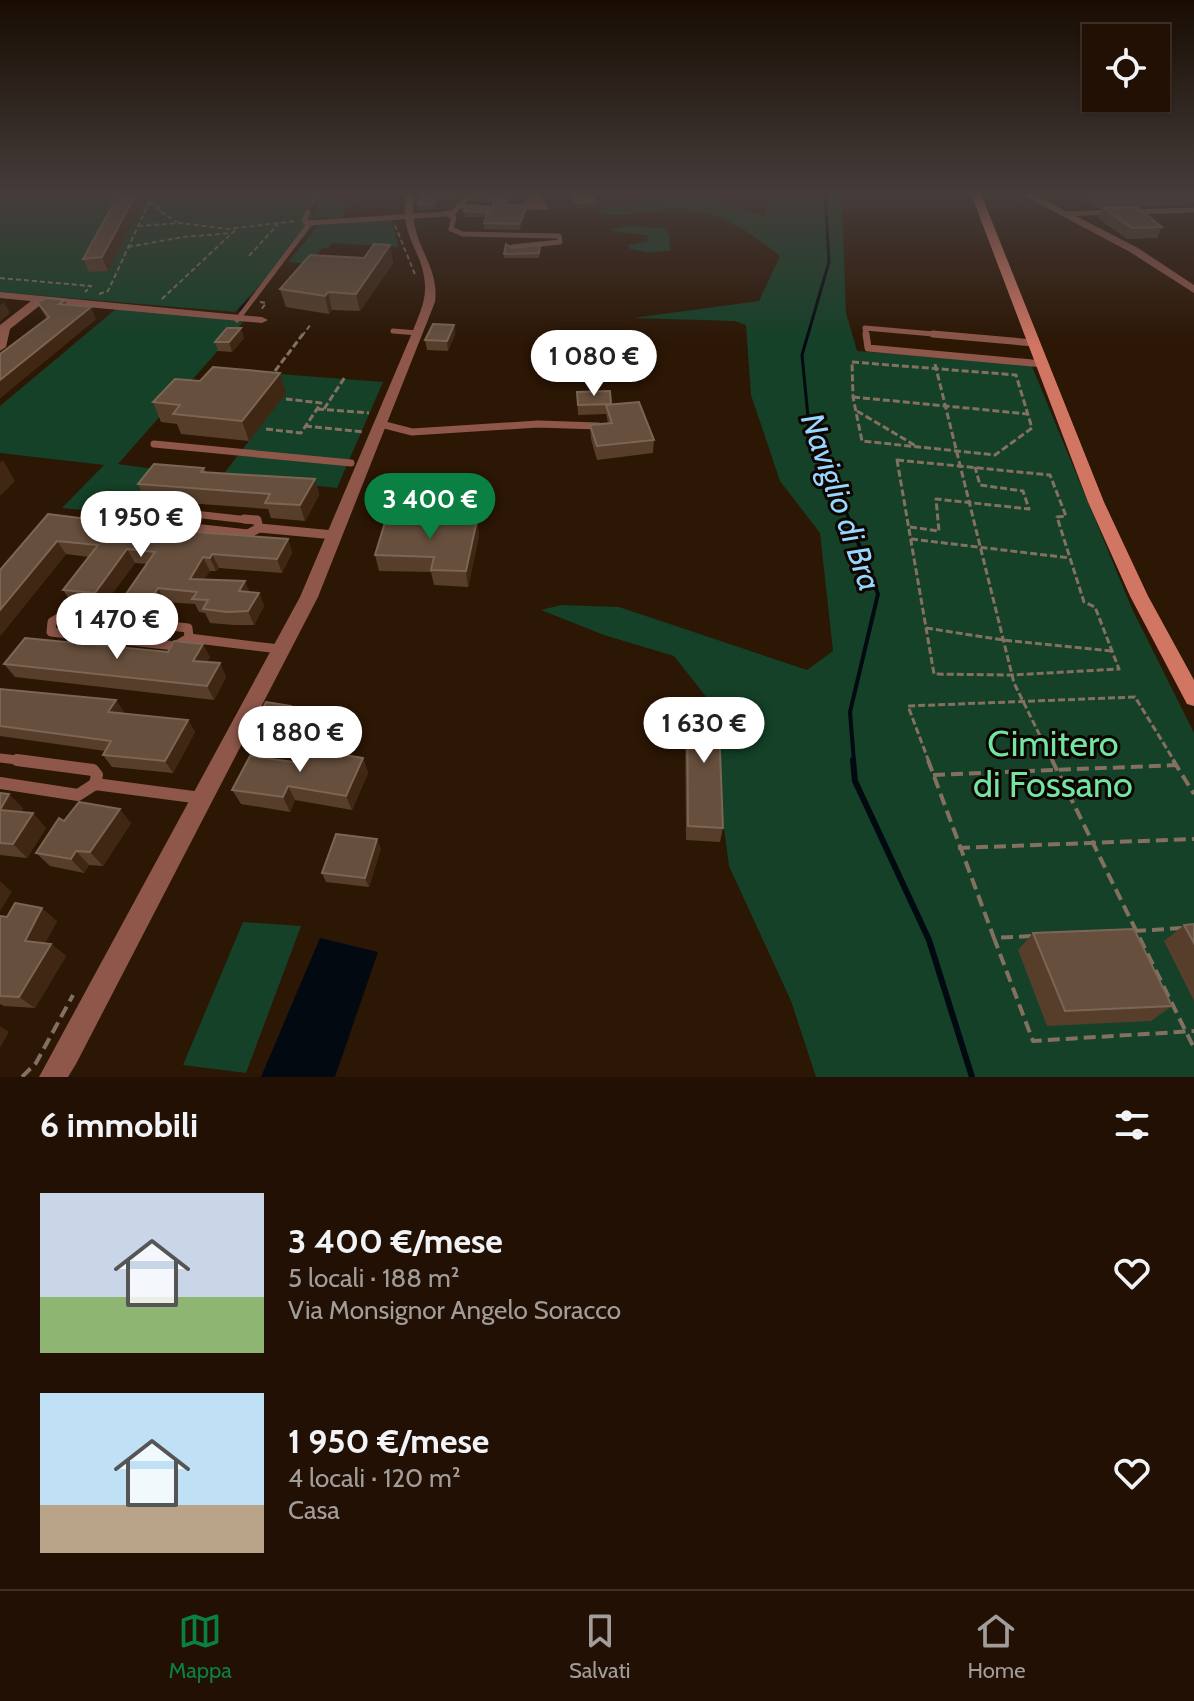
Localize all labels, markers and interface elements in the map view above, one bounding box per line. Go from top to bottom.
map controls [1082,24,1170,112]
button: locate [1082,24,1170,112]
pin: 1 080 € [520,330,668,398]
text: 1 080 € [549,340,639,372]
water label: Naviglio di Bra [793,408,890,596]
pin: 3 400 € [356,473,504,541]
text: 3 400 € [382,483,478,515]
pin: 1 950 € [67,491,215,559]
text: 1 950 € [99,501,183,533]
pin: 1 470 € [43,593,191,661]
text: 1 470 € [74,603,160,635]
pin: 1 630 € [630,697,778,765]
pin: 1 880 € [226,706,374,774]
text: 1 630 € [662,707,746,739]
text: 1 880 € [256,716,344,748]
park label: Cimitero di Fossano [973,721,1133,806]
icon: filters [1110,1103,1154,1147]
text: 6 immobili [40,1104,198,1146]
text: 3 400 €/mese [288,1220,503,1262]
icon: home [104,1225,200,1321]
icon: heart [1110,1251,1154,1295]
text: 5 locali · 188 m² [288,1262,459,1294]
text: Via Monsignor Angelo Soracco [288,1294,621,1326]
text: 1 950 €/mese [288,1420,489,1462]
icon: home [104,1425,200,1521]
icon: heart [1110,1451,1154,1495]
text: 4 locali · 120 m² [288,1462,461,1494]
text: Casa [288,1494,340,1526]
tab: Mappa [169,1609,232,1684]
tab: Salvati [569,1609,631,1684]
tab: Home [968,1609,1025,1684]

